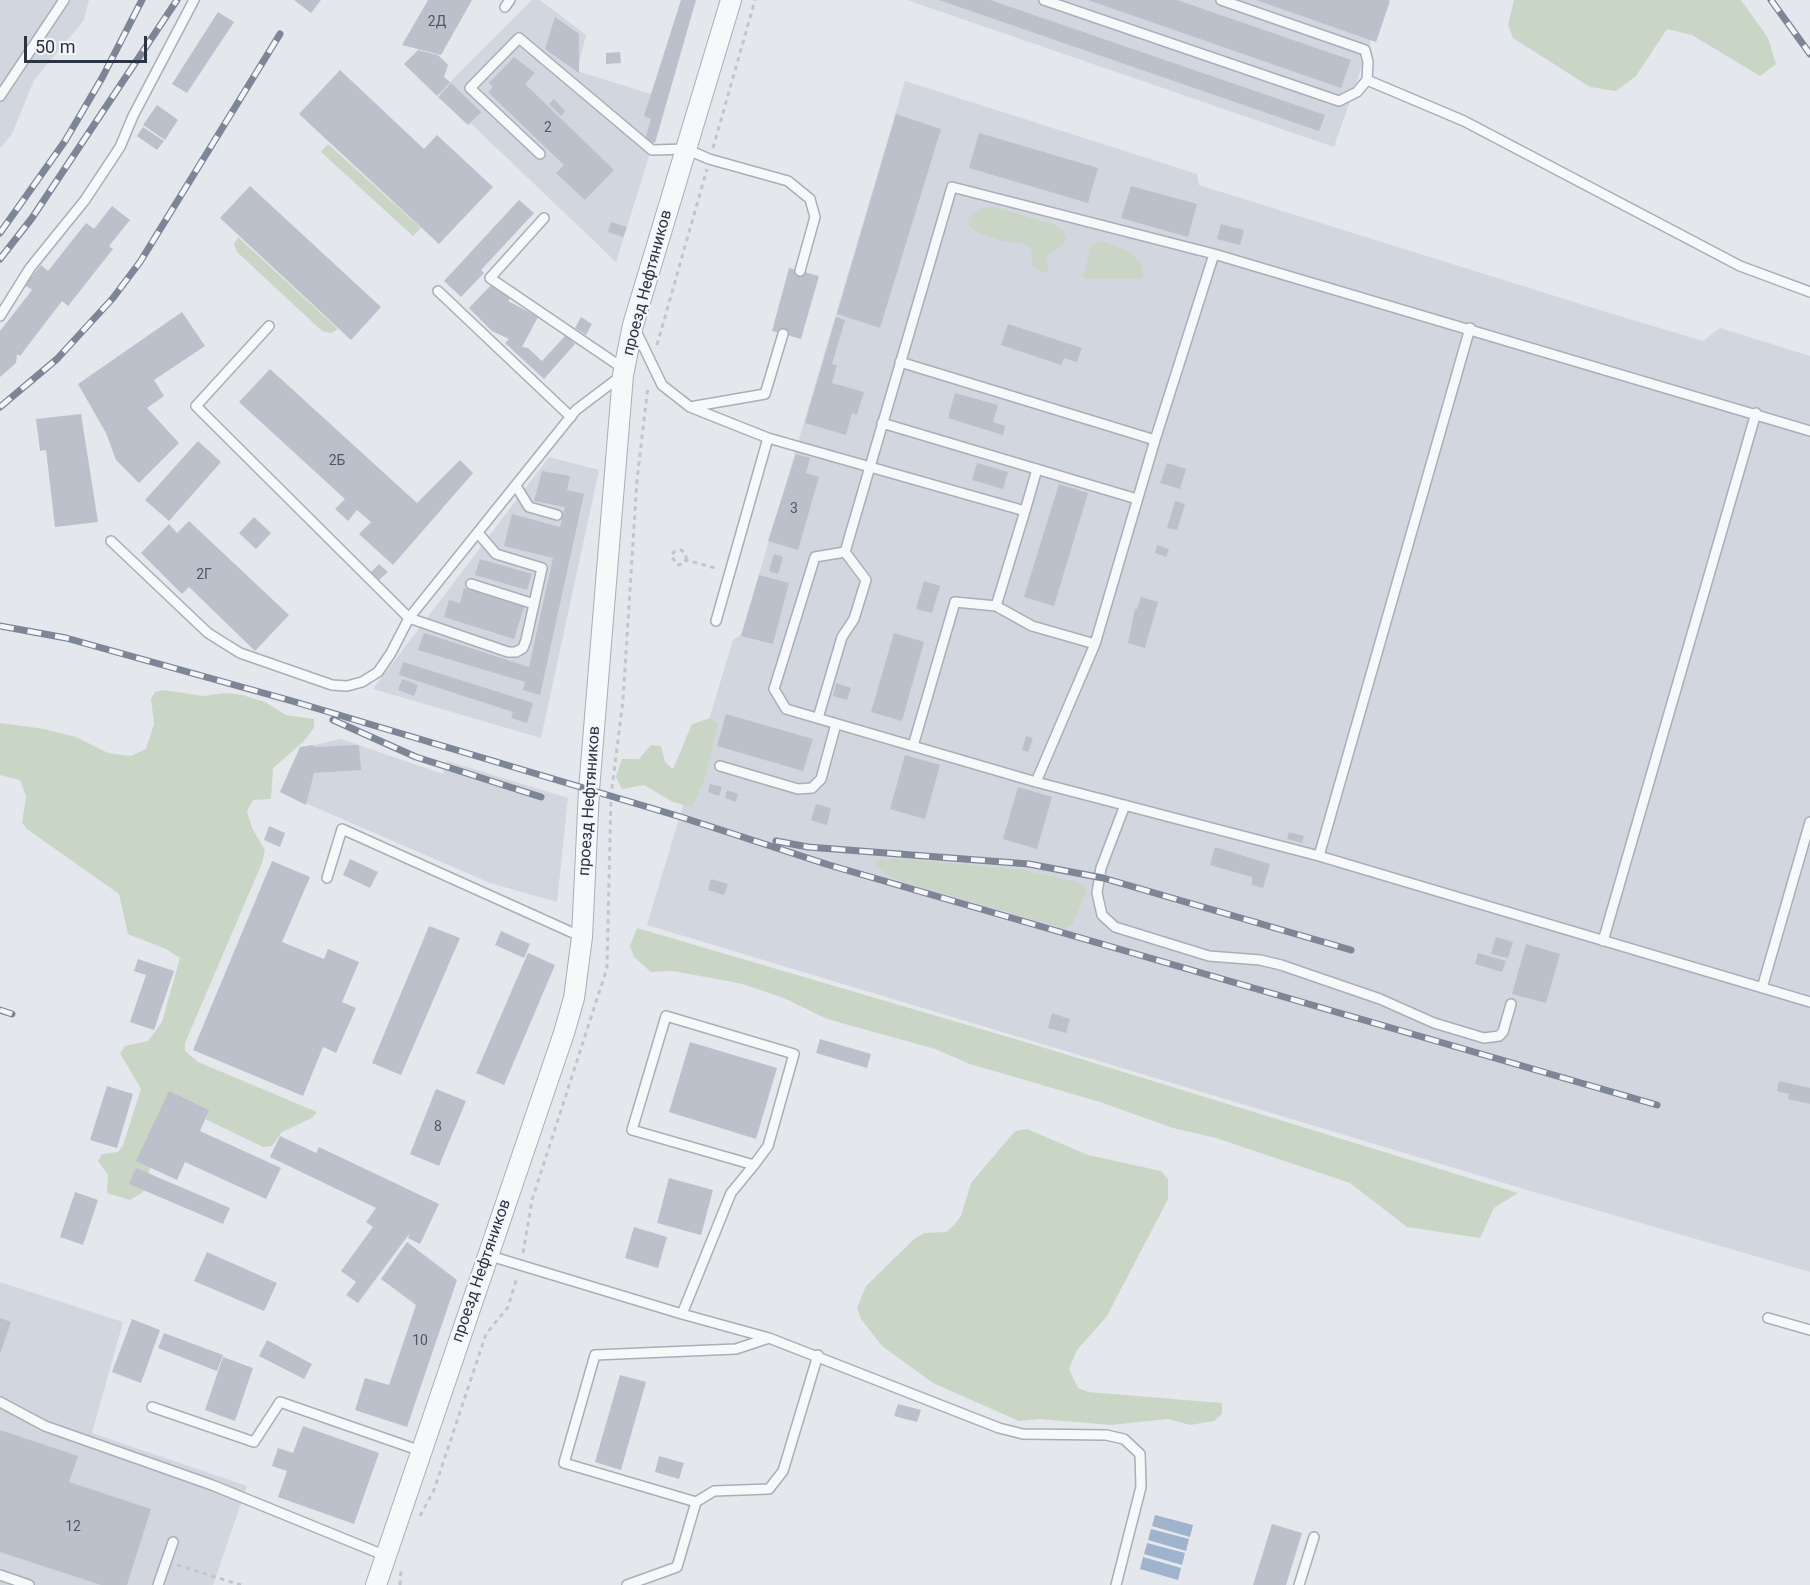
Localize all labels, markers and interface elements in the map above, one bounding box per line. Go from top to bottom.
house number: 2Д [428,14,446,30]
scale bar [27,24,150,62]
text: 50 m [35,36,75,57]
house number: 2 [544,120,552,136]
street label: проезд Нефтяников [619,208,677,358]
house number: 2Б [329,453,345,469]
house number: 3 [790,501,798,517]
house number: 2Г [196,567,212,583]
street label: проезд Нефтяников [575,725,605,877]
house number: 8 [434,1119,442,1135]
street label: проезд Нефтяников [448,1197,516,1345]
house number: 10 [412,1333,428,1349]
house number: 12 [65,1519,81,1535]

